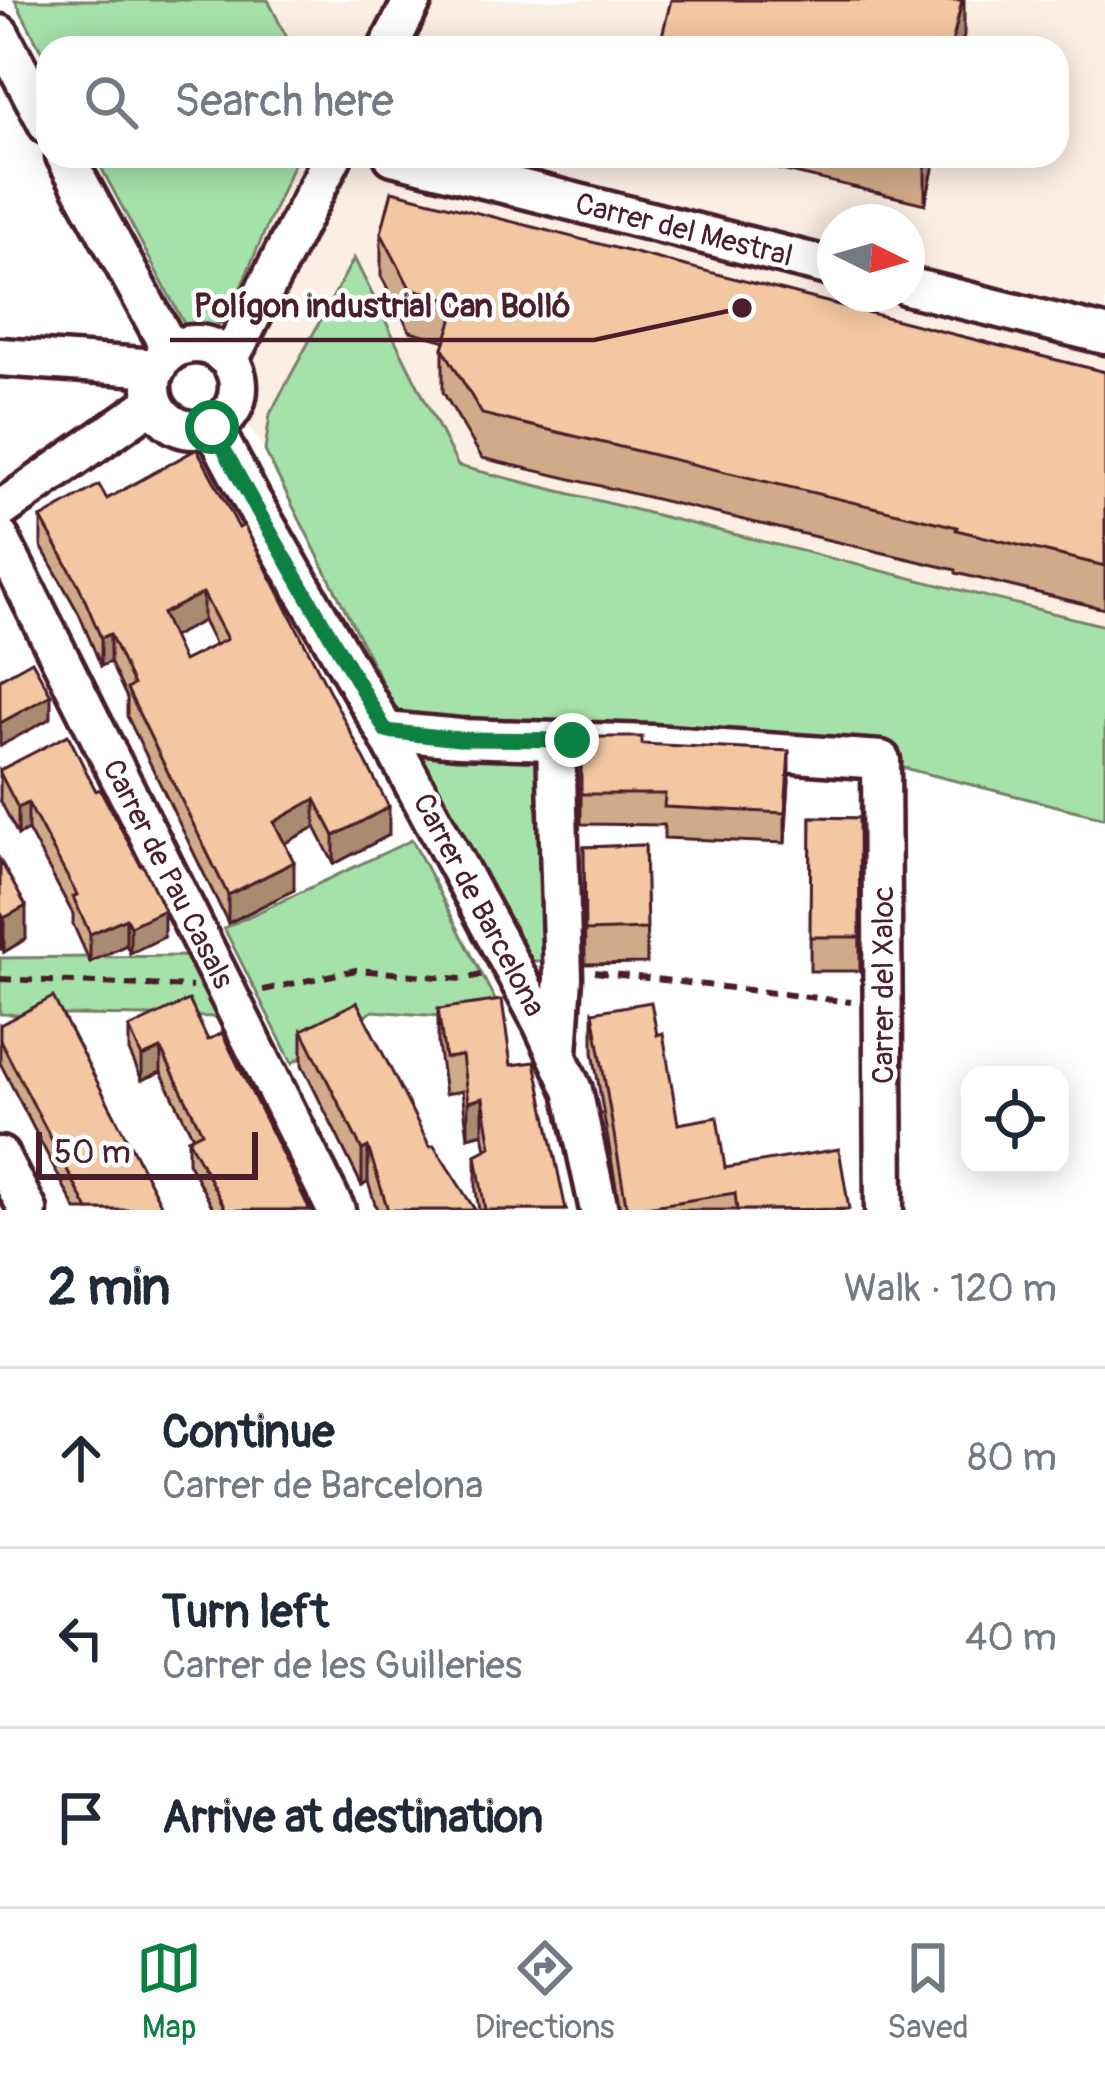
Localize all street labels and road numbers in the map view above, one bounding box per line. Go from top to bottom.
street label: Carrer del Mestral [572,185,796,275]
street label: Carrer de Pau Casals [94,753,242,995]
street label: Carrer de Barcelona [405,787,553,1023]
street label: Carrer del Xaloc [865,886,902,1084]

